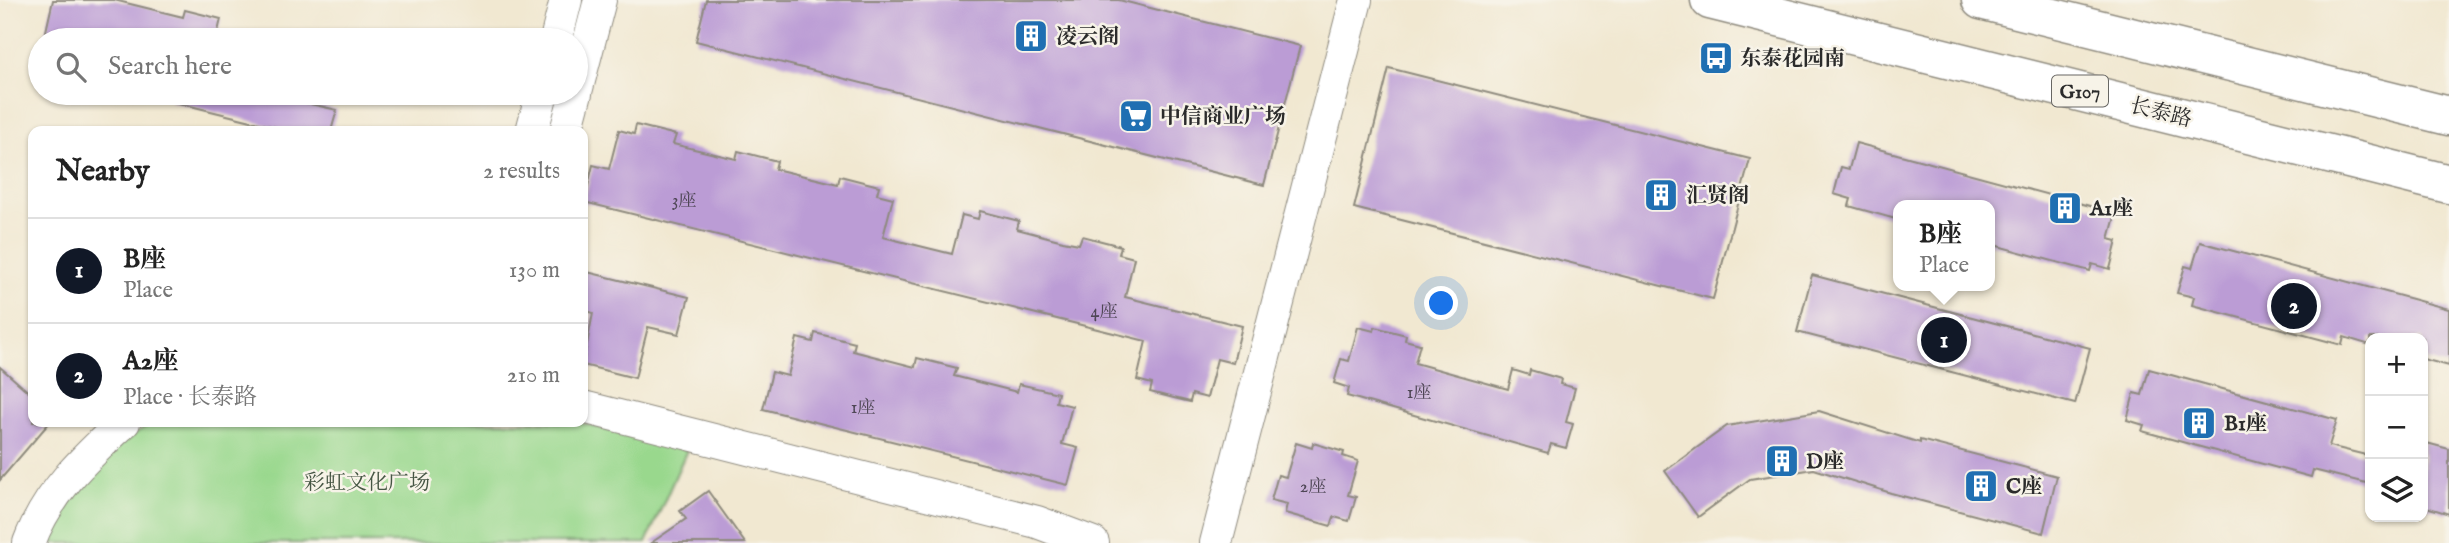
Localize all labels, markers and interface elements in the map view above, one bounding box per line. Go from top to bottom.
building icon: 凌云阁 [1012,17,1050,55]
place label: 凌云阁 [1056,24,1119,51]
search box [28,28,588,105]
bus stop icon: 东泰花园南 [1697,39,1735,77]
place label: 东泰花园南 [1740,46,1845,73]
icon: search [52,48,90,86]
text: Search here [108,50,232,83]
road number: G107 [2052,76,2108,106]
street label: 长泰路 [2127,93,2194,134]
supermarket icon: 中信商业广场 [1117,97,1155,135]
place label: 中信商业广场 [1160,104,1286,131]
text: Nearby [56,153,149,191]
text: 2 results [483,157,560,186]
building icon: 汇贤阁 [1642,176,1680,214]
place label: 汇贤阁 [1686,183,1749,210]
building icon: A1座 [2046,189,2084,227]
house number: 3座 [672,190,696,213]
place label: A1座 [2089,196,2133,223]
popup [1893,200,1995,291]
text: B座 [1919,218,1962,251]
text: B座 [123,243,166,276]
text: Place [1919,251,1969,280]
text: 1 [75,256,83,285]
text: 130 m [509,256,560,285]
text: Place [123,276,173,305]
pin: 2 [2271,280,2317,332]
your location [1424,286,1458,320]
house number: 4座 [1091,301,1117,324]
pin: 1 [1921,314,1967,366]
map controls [2365,333,2428,522]
button: + [2365,333,2428,396]
text: A2座 [123,345,179,378]
text: 2 [74,361,84,390]
text: 210 m [507,361,560,390]
house number: 1座 [1407,382,1431,405]
text: Place · 长泰路 [123,383,257,412]
button: − [2365,396,2428,459]
house number: 1座 [851,397,875,420]
building icon: B1座 [2180,404,2218,442]
place label: B1座 [2224,411,2267,438]
building icon: D座 [1763,442,1801,480]
place label: D座 [1806,449,1844,476]
button: layers [2365,459,2428,522]
building icon: C座 [1962,467,2000,505]
park label: 彩虹文化广场 [304,470,430,497]
place label: C座 [2006,474,2042,501]
house number: 2座 [1300,476,1326,499]

